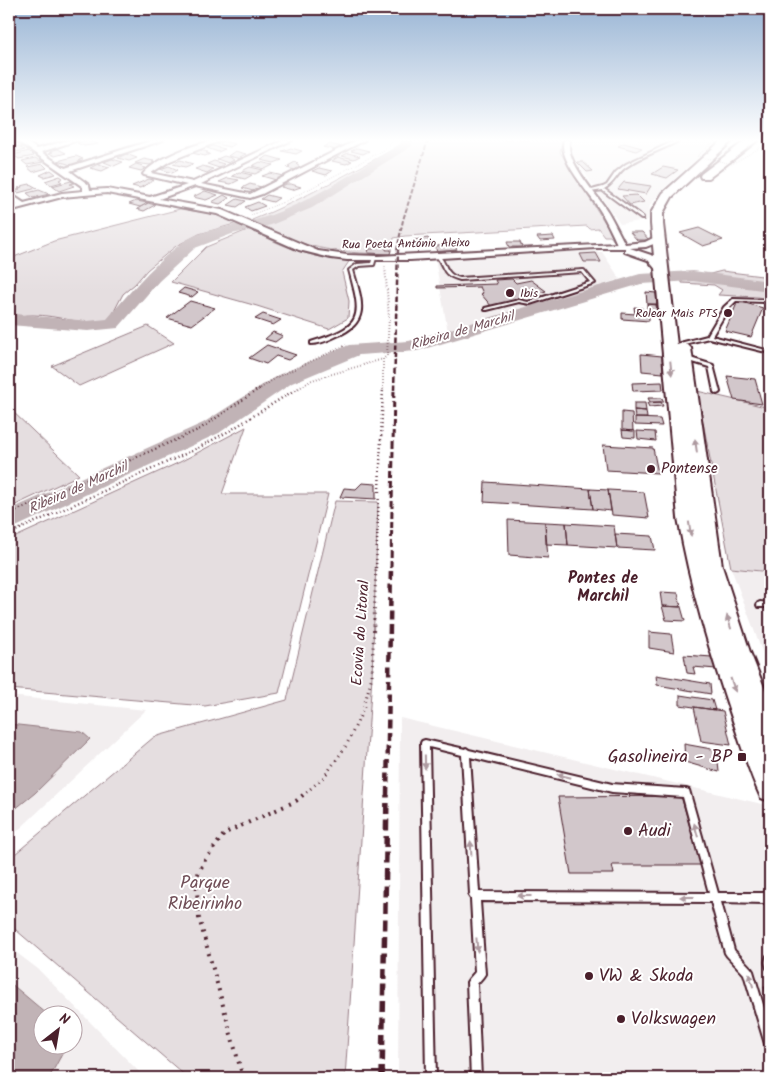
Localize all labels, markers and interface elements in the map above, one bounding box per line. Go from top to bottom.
street label: Rua Poeta António Aleixo [342,233,470,255]
place label: Ibis [520,284,538,303]
marker: Ibis [504,287,516,299]
place label: Rolear Mais PTS [636,304,719,323]
water label: Ribeira de Marchil [408,305,519,356]
marker: Rolear Mais PTS [722,307,734,319]
one-way arrow [667,360,675,376]
one-way arrow [692,437,700,453]
water label: Ribeira de Marchil [25,455,134,520]
place label: Pontense [661,457,718,481]
marker: Pontense [645,463,657,475]
one-way arrow [686,521,694,537]
district label: Pontes de Marchil [568,566,638,609]
street label: Ecovia do Litoral [345,579,377,686]
one-way arrow [725,614,733,629]
one-way arrow [730,678,737,693]
place label: Gasolineira - BP [608,743,733,772]
marker: Gasolineira - BP [736,751,748,763]
one-way arrow [421,754,429,770]
one-way arrow [556,772,571,780]
place label: Audi [638,817,672,846]
one-way arrow [691,823,699,838]
marker: Audi [622,825,634,837]
one-way arrow [466,839,474,855]
park label: Parque Ribeirinho [168,869,242,919]
one-way arrow [516,892,532,900]
one-way arrow [679,893,695,901]
one-way arrow [474,937,482,953]
place label: VW & Skoda [599,962,693,991]
marker: VW & Skoda [583,970,595,982]
one-way arrow [746,973,754,988]
north arrow [32,1004,82,1054]
place label: Volkswagen [631,1005,716,1034]
text: N [55,1008,74,1032]
marker: Volkswagen [615,1013,627,1025]

